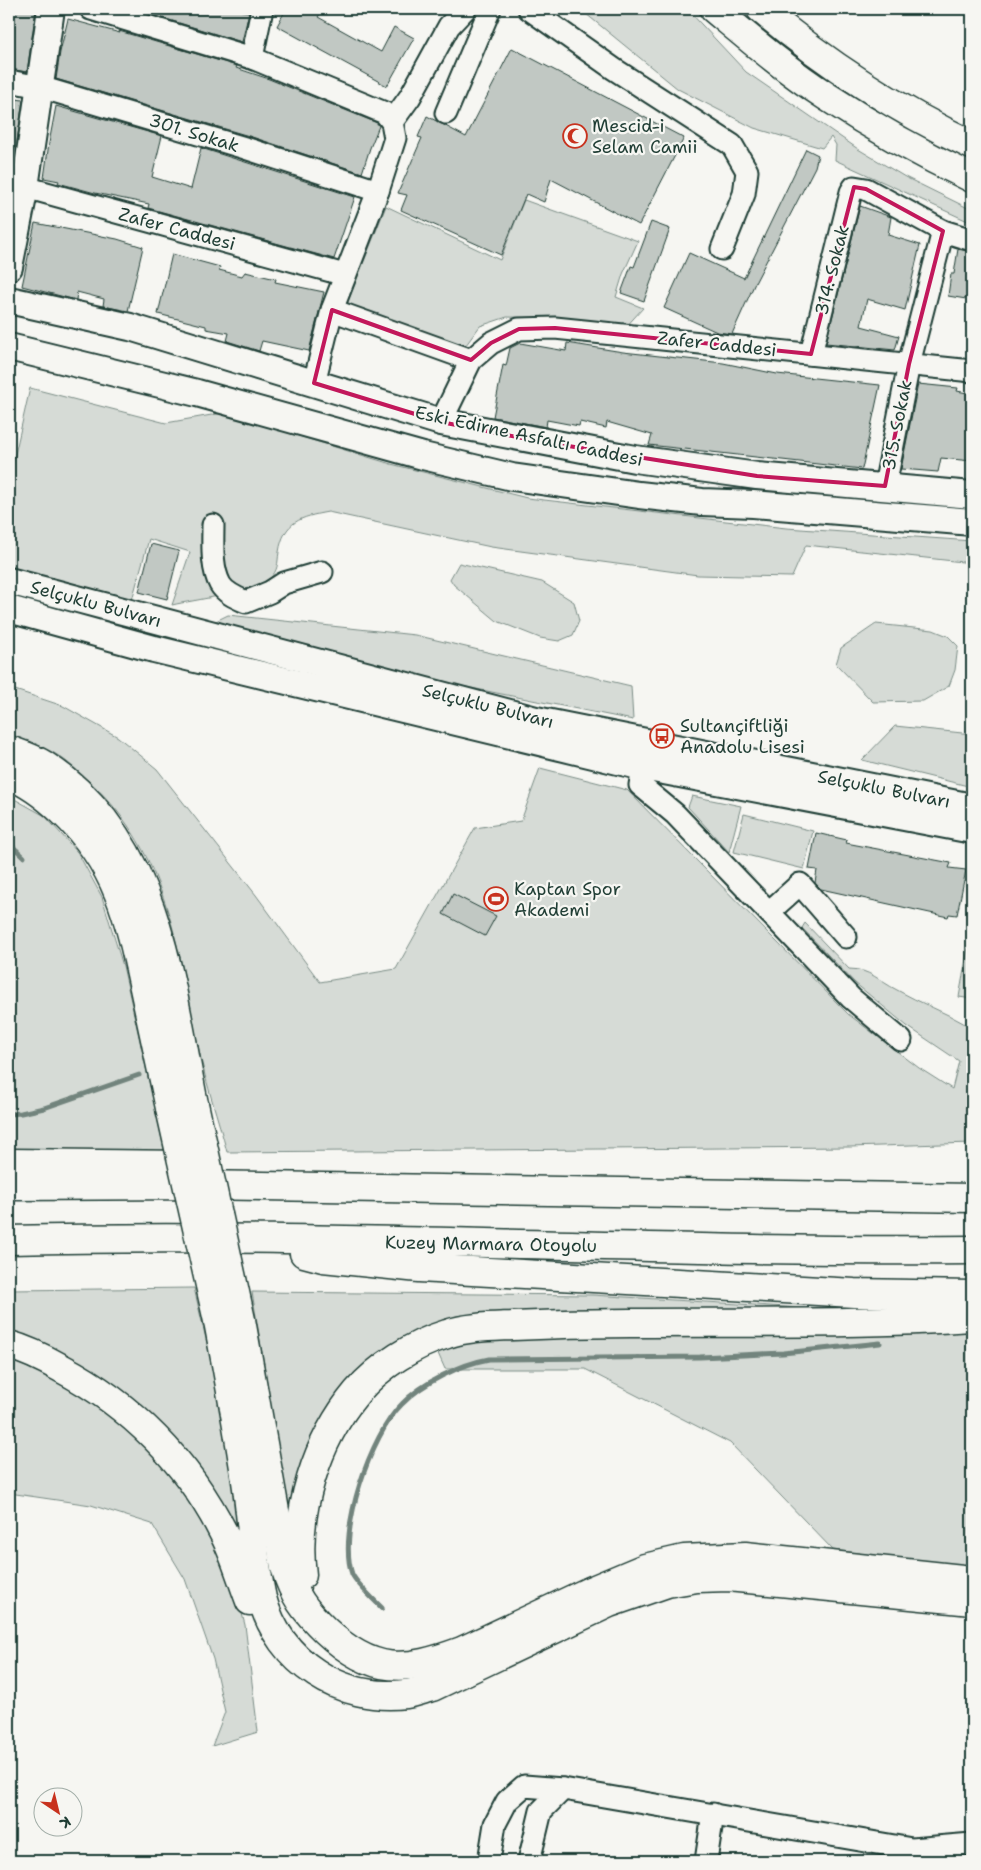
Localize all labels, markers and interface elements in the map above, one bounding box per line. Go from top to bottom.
street label: 301. Sokak [146,108,242,158]
place label: Mescid-i Selam Camii [592,114,698,159]
mosque icon: Mescid-i Selam Camii [562,123,588,149]
street label: Zafer Caddesi [116,202,238,256]
street label: 314. Sokak [809,222,855,318]
street label: Zafer Caddesi [656,326,778,362]
street label: 315. Sokak [876,378,918,472]
street label: Eski Edirne Asfaltı Caddesi [413,400,645,472]
street label: Selçuklu Bulvarı [28,575,164,633]
street label: Selçuklu Bulvarı [420,678,556,734]
place label: Sultançiftliği Anadolu Lisesi [680,714,805,759]
bus stop icon: Sultançiftliği Anadolu Lisesi [649,723,675,749]
street label: Selçuklu Bulvarı [816,764,952,814]
place label: Kaptan Spor Akademi [514,877,621,922]
sports icon: Kaptan Spor Akademi [483,886,509,912]
street label: Kuzey Marmara Otoyolu [385,1230,597,1258]
north arrow [32,1788,82,1838]
text: K [56,1813,75,1833]

